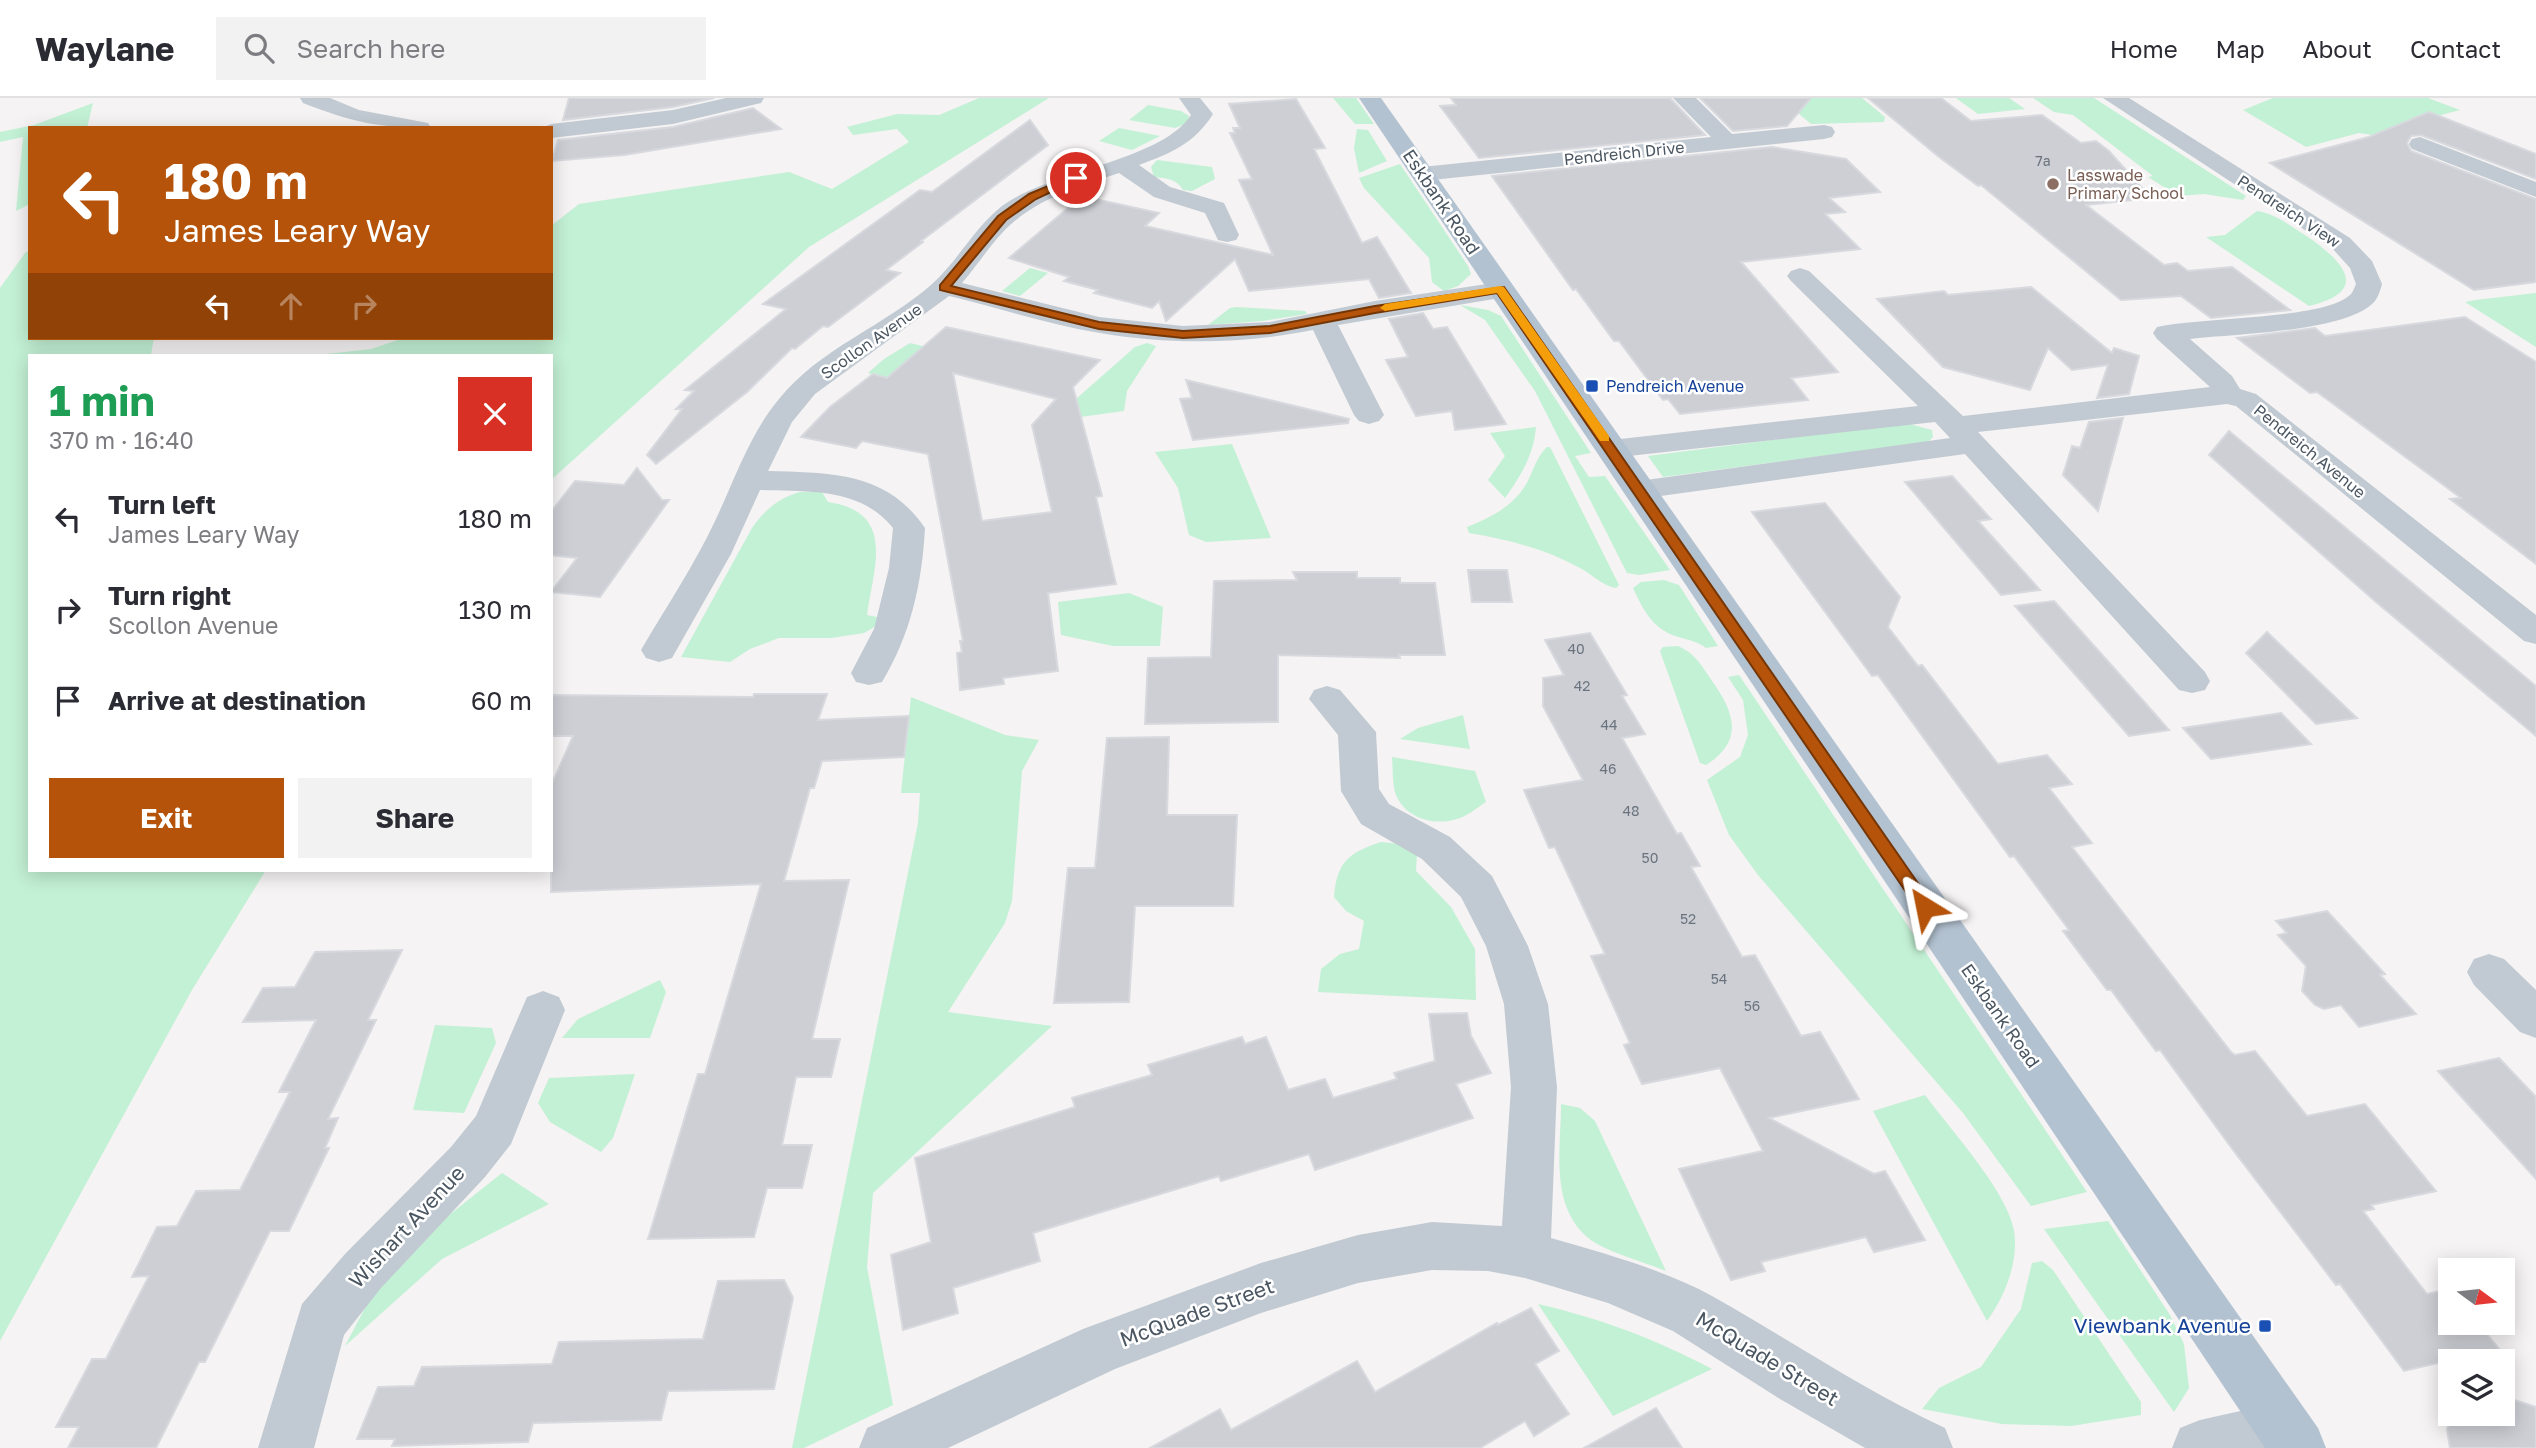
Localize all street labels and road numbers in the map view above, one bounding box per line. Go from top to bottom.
street label: Pendreich Drive [1563,137,1685,169]
street label: Eskbank Road [1399,145,1485,258]
street label: Pendreich View [2234,170,2344,252]
street label: Scollon Avenue [817,299,925,383]
street label: Pendreich Avenue [2250,400,2370,502]
street label: Eskbank Road [1957,959,2045,1072]
street label: Wishart Avenue [343,1160,470,1293]
street label: McQuade Street [1116,1272,1277,1352]
street label: McQuade Street [1691,1305,1844,1411]

